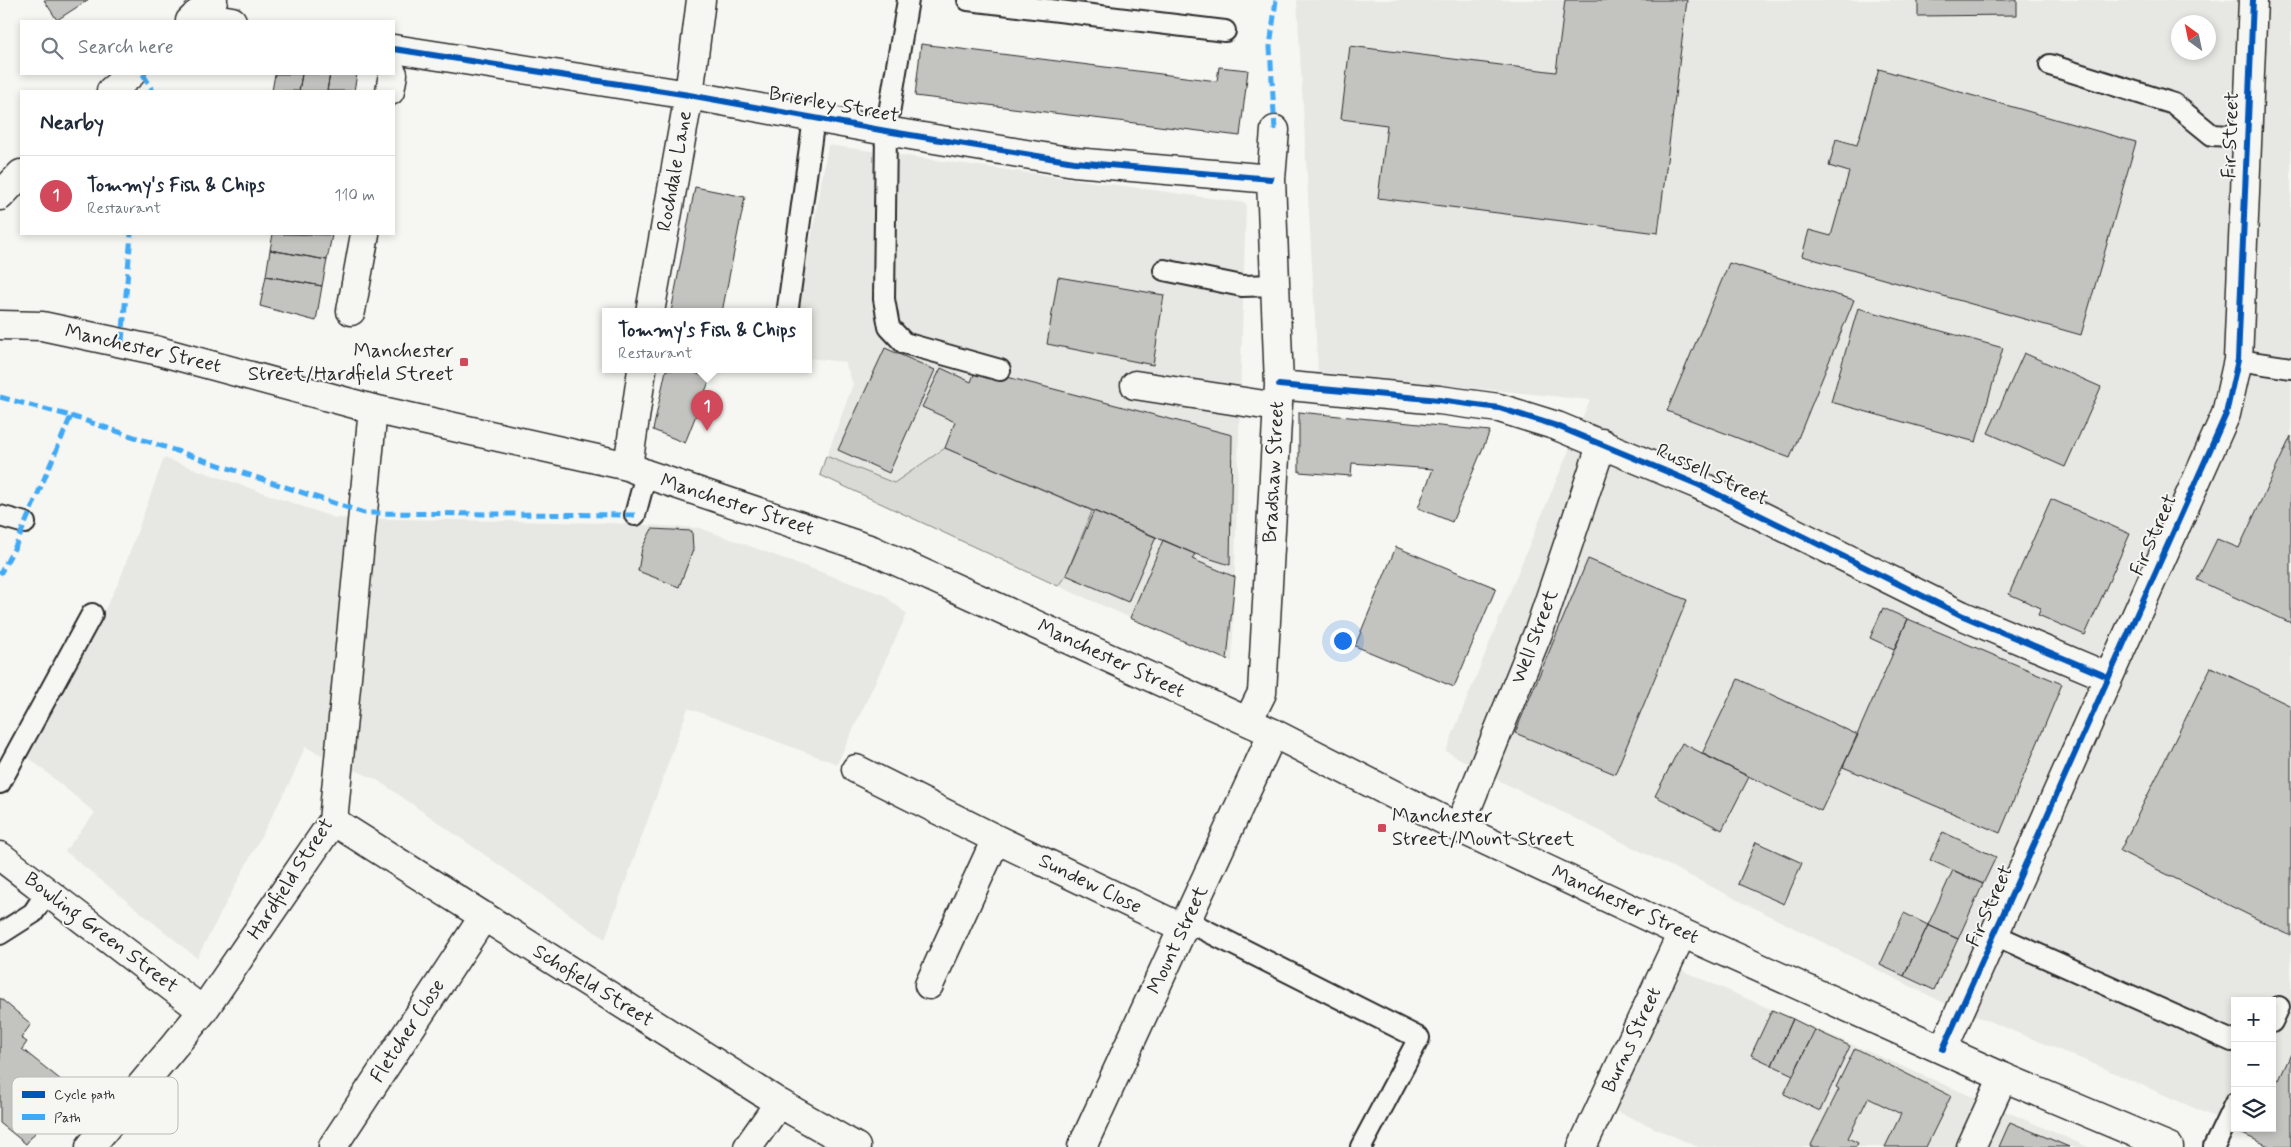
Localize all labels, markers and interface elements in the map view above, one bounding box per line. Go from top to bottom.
north arrow [2171,15,2216,60]
search box [20,20,395,75]
icon: search [38,34,66,62]
text: Search here [78,35,174,60]
street label: Brierley Street [767,80,901,130]
street label: Fir Street [2216,91,2246,179]
street label: Rochdale Lane [651,108,699,234]
text: Nearby [40,109,104,137]
text: Tommy's Fish & Chips [87,173,265,198]
text: 1 [52,185,60,206]
text: 110 m [334,185,375,206]
text: Restaurant [87,198,161,219]
popup [602,308,812,373]
street label: Manchester Street [62,318,224,380]
text: Tommy's Fish & Chips [618,318,796,343]
place label: Manchester Street/Hardfield Street [248,338,454,388]
text: Restaurant [618,343,692,364]
marker: Manchester Street/Hardfield Street [458,356,470,368]
pin: 1 [691,390,723,431]
street label: Bradshaw Street [1257,401,1291,543]
street label: Russell Street [1652,437,1772,513]
street label: Manchester Street [657,467,817,543]
street label: Fir Street [2124,490,2184,580]
street label: Well Street [1505,586,1565,688]
street label: Manchester Street [1033,613,1189,705]
your location [1330,628,1356,654]
place label: Manchester Street/Mount Street [1392,803,1575,853]
street label: Hardfield Street [242,813,340,945]
marker: Manchester Street/Mount Street [1376,822,1388,834]
street label: Sundew Close [1034,847,1146,921]
street label: Manchester Street [1547,859,1703,951]
street label: Fir Street [1960,861,2020,951]
street label: Bowling Green Street [17,866,183,1001]
street label: Mount Street [1141,881,1215,999]
street label: Schofield Street [527,938,659,1034]
street label: Fletcher Close [364,974,452,1088]
street label: Burns Street [1596,983,1668,1097]
map controls [2231,997,2276,1132]
button: + [2231,997,2276,1042]
button: − [2231,1042,2276,1087]
legend [12,1077,178,1134]
text: Cycle path [54,1086,115,1104]
button: layers [2231,1087,2276,1132]
text: Path [54,1109,81,1127]

